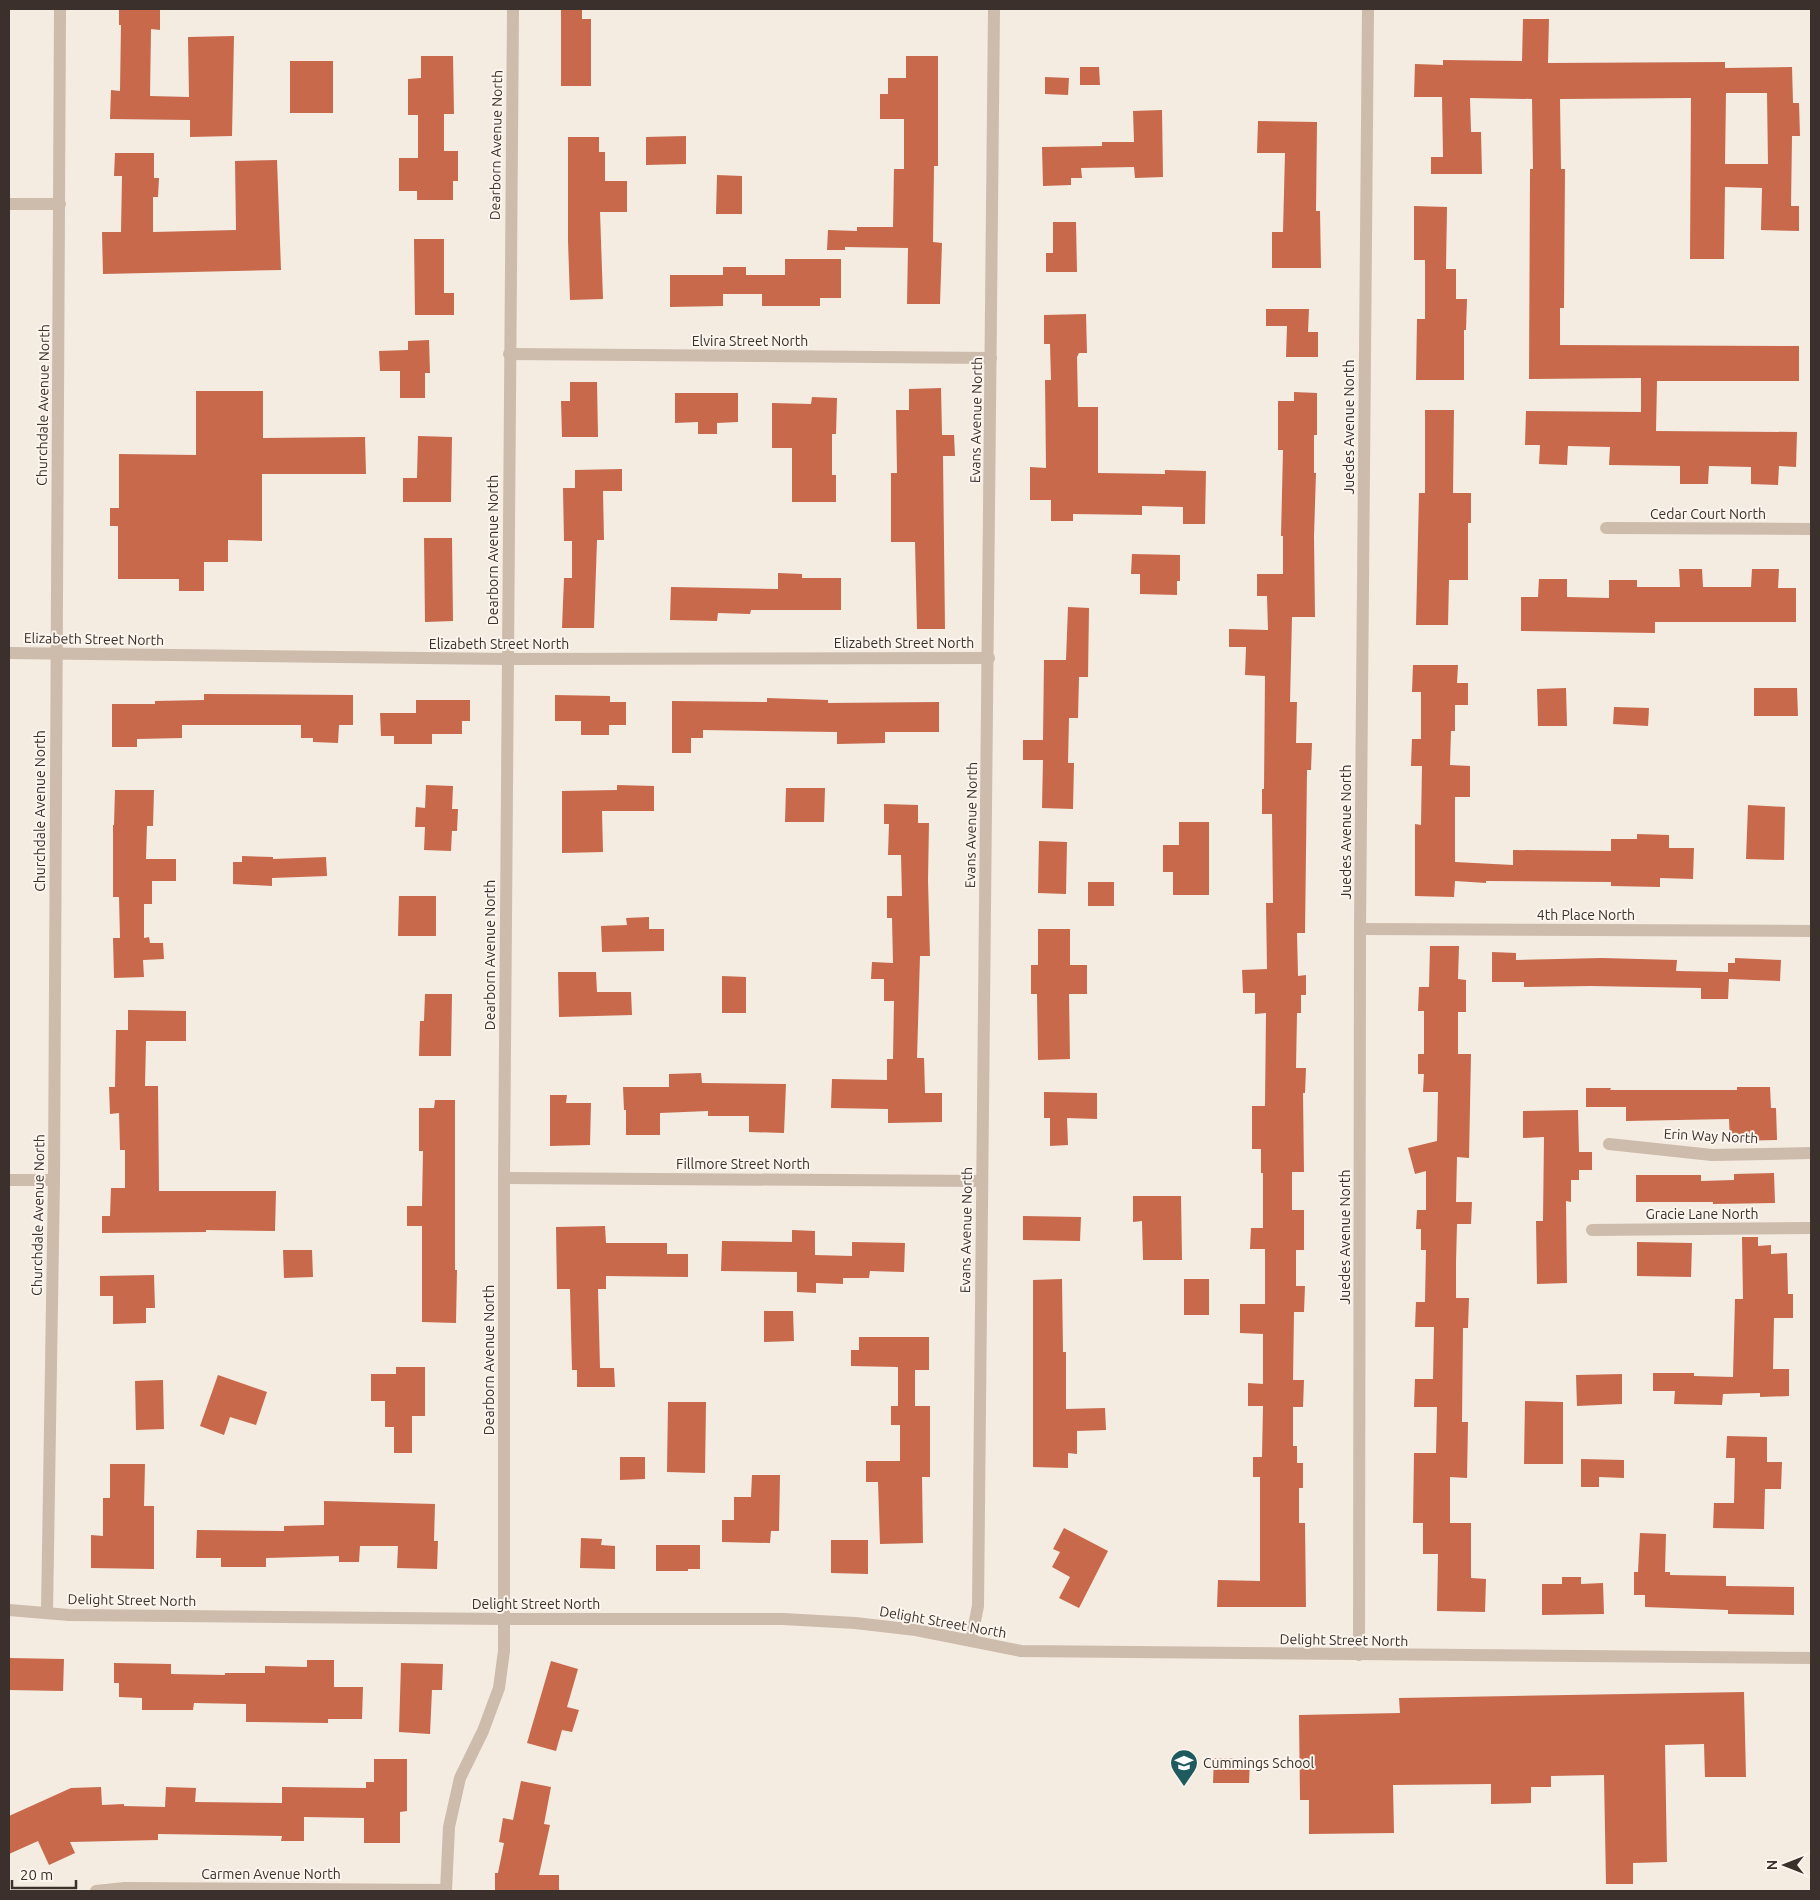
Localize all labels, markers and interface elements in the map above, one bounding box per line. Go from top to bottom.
street label: Dearborn Avenue North [487,70,505,220]
street label: Churchdale Avenue North [34,324,52,486]
street label: Elvira Street North [692,333,808,349]
street label: Evans Avenue North [967,357,985,483]
street label: Juedes Avenue North [1341,359,1357,495]
street label: Dearborn Avenue North [485,475,501,625]
street label: Cedar Court North [1650,506,1766,522]
street label: Elizabeth Street North [24,630,164,648]
street label: Elizabeth Street North [834,635,974,651]
street label: Elizabeth Street North [429,636,569,652]
street label: Churchdale Avenue North [32,730,48,892]
street label: Evans Avenue North [962,762,980,888]
street label: Juedes Avenue North [1338,764,1354,900]
street label: Dearborn Avenue North [482,880,498,1030]
street label: 4th Place North [1537,907,1635,923]
street label: Erin Way North [1663,1126,1759,1146]
street label: Churchdale Avenue North [29,1134,47,1296]
street label: Fillmore Street North [676,1156,810,1172]
street label: Evans Avenue North [957,1167,975,1293]
street label: Juedes Avenue North [1337,1169,1353,1305]
street label: Gracie Lane North [1646,1206,1758,1222]
street label: Dearborn Avenue North [481,1285,497,1435]
street label: Delight Street North [68,1591,196,1609]
street label: Delight Street North [472,1596,600,1612]
street label: Delight Street North [878,1603,1008,1641]
street label: Delight Street North [1280,1631,1408,1649]
school or university icon: Cummings School [1169,1748,1199,1787]
place label: Cummings School [1203,1755,1315,1771]
north arrow [1760,1840,1810,1890]
scale bar [12,1858,76,1890]
text: N [1764,1860,1780,1870]
text: 20 m [20,1866,53,1883]
street label: Carmen Avenue North [201,1866,341,1882]

